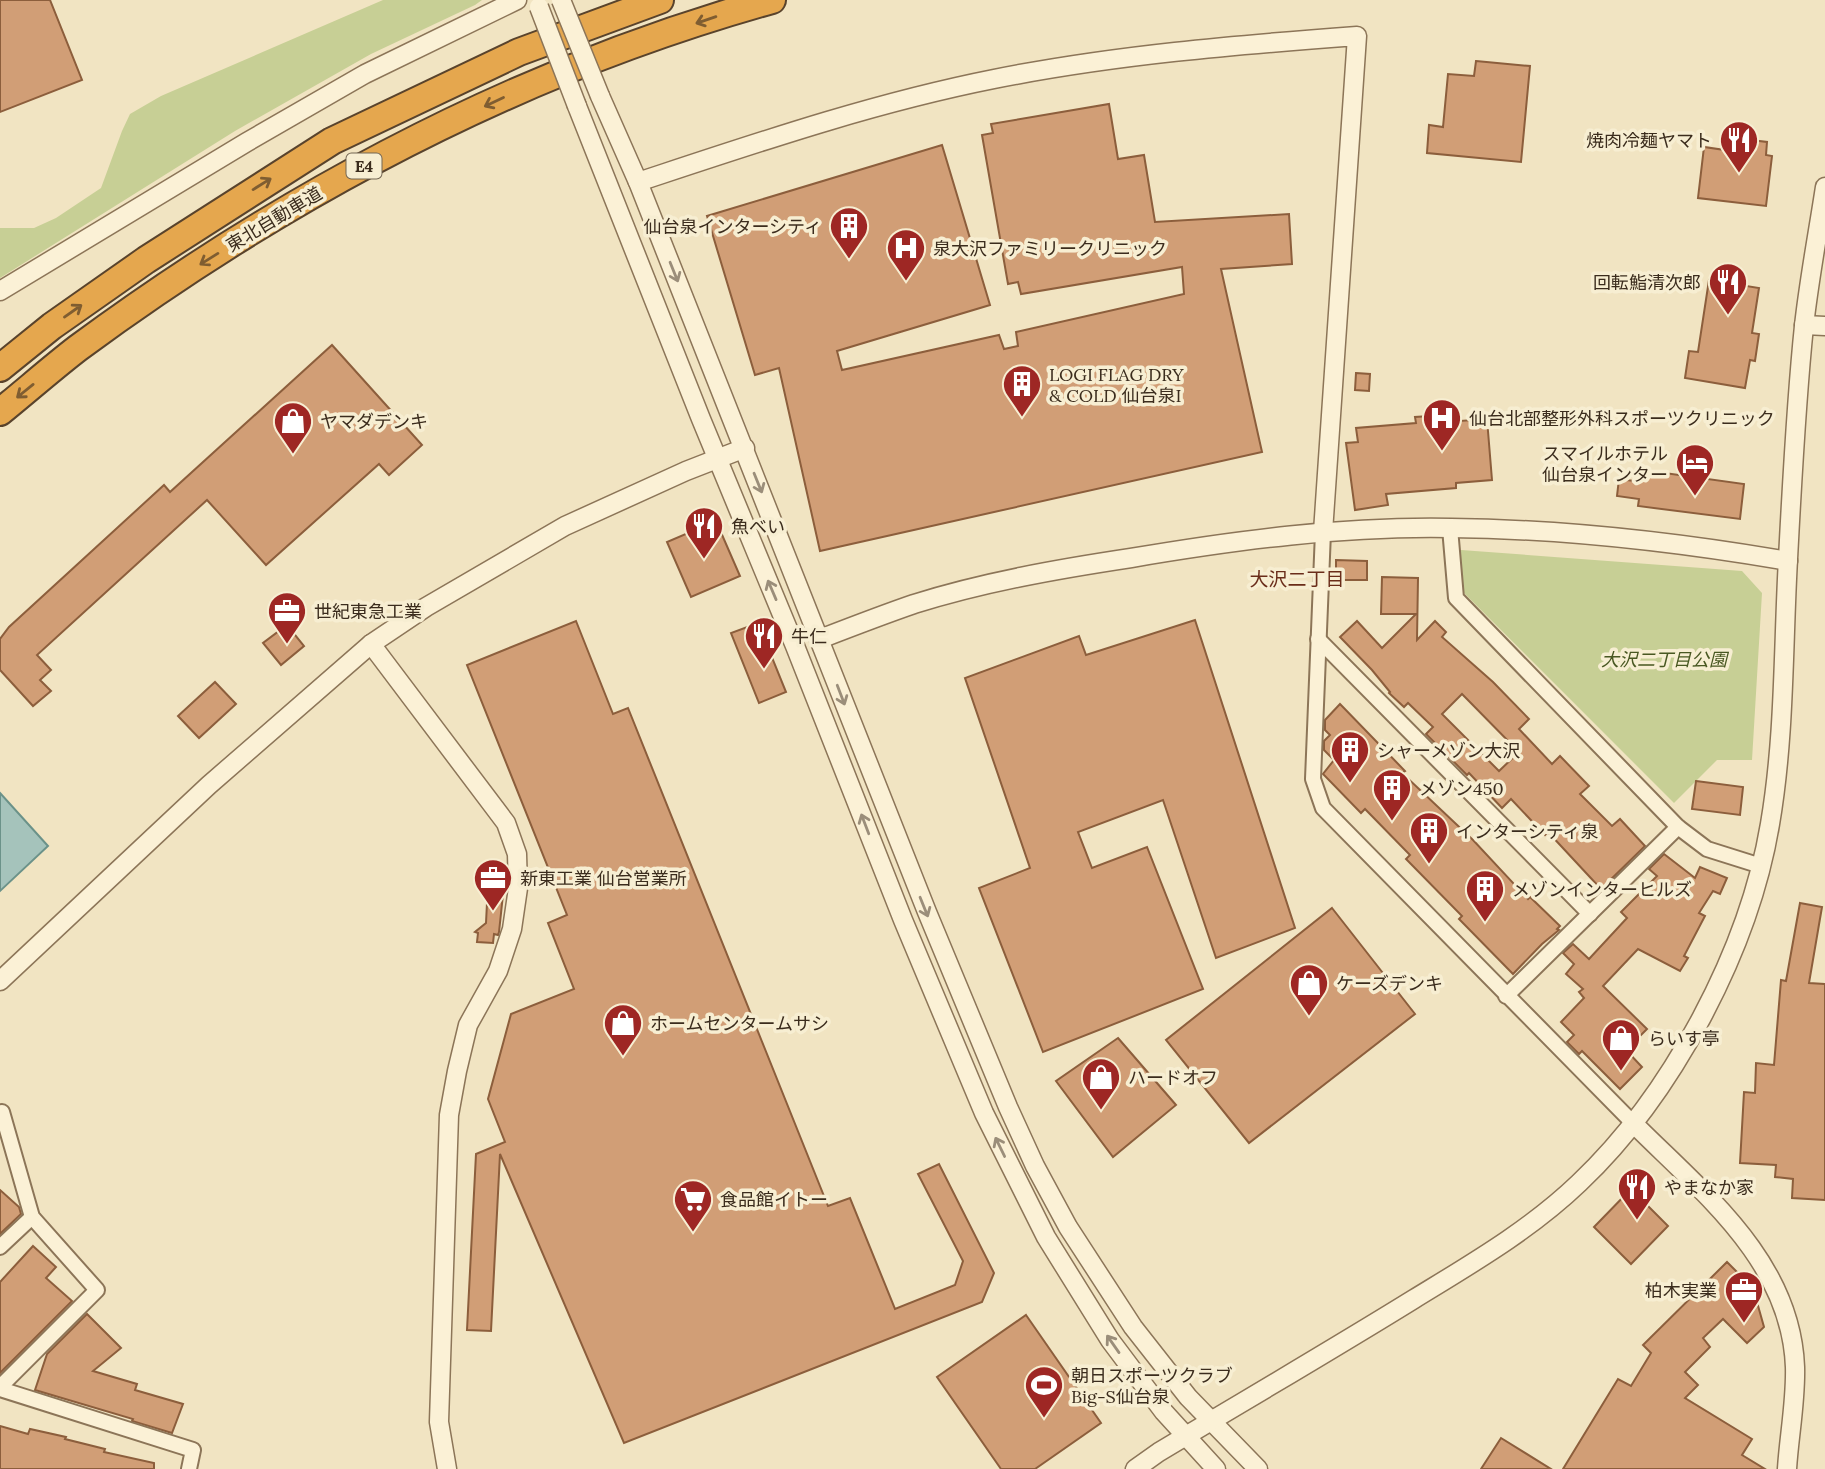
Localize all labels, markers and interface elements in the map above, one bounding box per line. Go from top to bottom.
one-way arrow [696,15,718,27]
one-way arrow [484,95,505,109]
restaurant icon: 焼肉冷麺ヤマト [1718,119,1760,174]
place label: 焼肉冷麺ヤマト [1586,129,1712,152]
road number: E4 [346,154,382,178]
one-way arrow [252,177,271,192]
street label: 東北自動車道 [222,181,326,257]
building icon: 仙台泉インターシティ [828,205,870,260]
place label: 仙台泉インターシティ [643,215,822,238]
hospital icon: 泉大沢ファミリークリニック [885,227,927,282]
place label: 泉大沢ファミリークリニック [933,237,1167,260]
one-way arrow [200,252,220,266]
one-way arrow [669,260,682,282]
restaurant icon: 回転鮨清次郎 [1707,261,1749,316]
place label: 回転鮨清次郎 [1593,271,1701,294]
one-way arrow [63,304,82,318]
building icon: LOGI FLAG DRY & COLD 仙台泉I [1001,363,1043,418]
place label: LOGI FLAG DRY & COLD 仙台泉I [1049,363,1184,407]
one-way arrow [16,384,34,399]
hospital icon: 仙台北部整形外科スポーツクリニック [1421,397,1463,452]
shop icon: ヤマダデンキ [272,400,314,455]
place label: 仙台北部整形外科スポーツクリニック [1469,407,1775,430]
place label: ヤマダデンキ [320,410,428,433]
place label: スマイルホテル 仙台泉インター [1542,442,1668,486]
hotel icon: スマイルホテル 仙台泉インター [1674,442,1716,497]
one-way arrow [753,472,766,494]
restaurant icon: 魚べい [683,505,725,560]
place label: 魚べい [731,515,785,538]
district label: 大沢二丁目 [1249,567,1345,591]
one-way arrow [765,579,778,601]
office icon: 世紀東急工業 [266,590,308,645]
place label: 世紀東急工業 [314,600,422,623]
restaurant icon: 牛仁 [743,615,785,670]
place label: 牛仁 [791,625,827,648]
park label: 大沢二丁目公園 [1601,648,1730,671]
one-way arrow [836,684,849,706]
building icon: シャーメゾン大沢 [1329,729,1371,784]
place label: シャーメゾン大沢 [1377,739,1520,762]
building icon: メゾン450 [1371,767,1413,822]
place label: メゾン450 [1419,777,1504,800]
building icon: インターシティ泉 [1408,810,1450,865]
one-way arrow [858,813,871,835]
place label: インターシティ泉 [1456,820,1599,843]
office icon: 新東工業 仙台営業所 [472,857,514,912]
place label: 新東工業 仙台営業所 [520,867,687,890]
building icon: メゾンインターヒルズ [1464,868,1506,923]
place label: メゾンインターヒルズ [1512,878,1692,901]
one-way arrow [919,895,932,917]
shop icon: ケーズデンキ [1288,962,1330,1017]
place label: ケーズデンキ [1336,972,1443,995]
shop icon: ホームセンタームサシ [602,1002,644,1057]
place label: ホームセンタームサシ [650,1012,829,1035]
shop icon: らいす亭 [1600,1017,1642,1072]
place label: らいす亭 [1648,1027,1720,1050]
shop icon: ハードオフ [1080,1056,1122,1111]
place label: ハードオフ [1128,1066,1218,1089]
one-way arrow [993,1136,1006,1157]
restaurant icon: やまなか家 [1616,1166,1658,1221]
place label: やまなか家 [1664,1176,1754,1199]
supermarket icon: 食品館イトー [672,1178,714,1233]
place label: 食品館イトー [720,1188,828,1211]
office icon: 柏木実業 [1723,1269,1765,1324]
place label: 柏木実業 [1645,1279,1717,1302]
one-way arrow [1106,1335,1120,1354]
sports icon: 朝日スポーツクラブ Big-S仙台泉 [1023,1364,1065,1419]
place label: 朝日スポーツクラブ Big-S仙台泉 [1071,1364,1233,1408]

